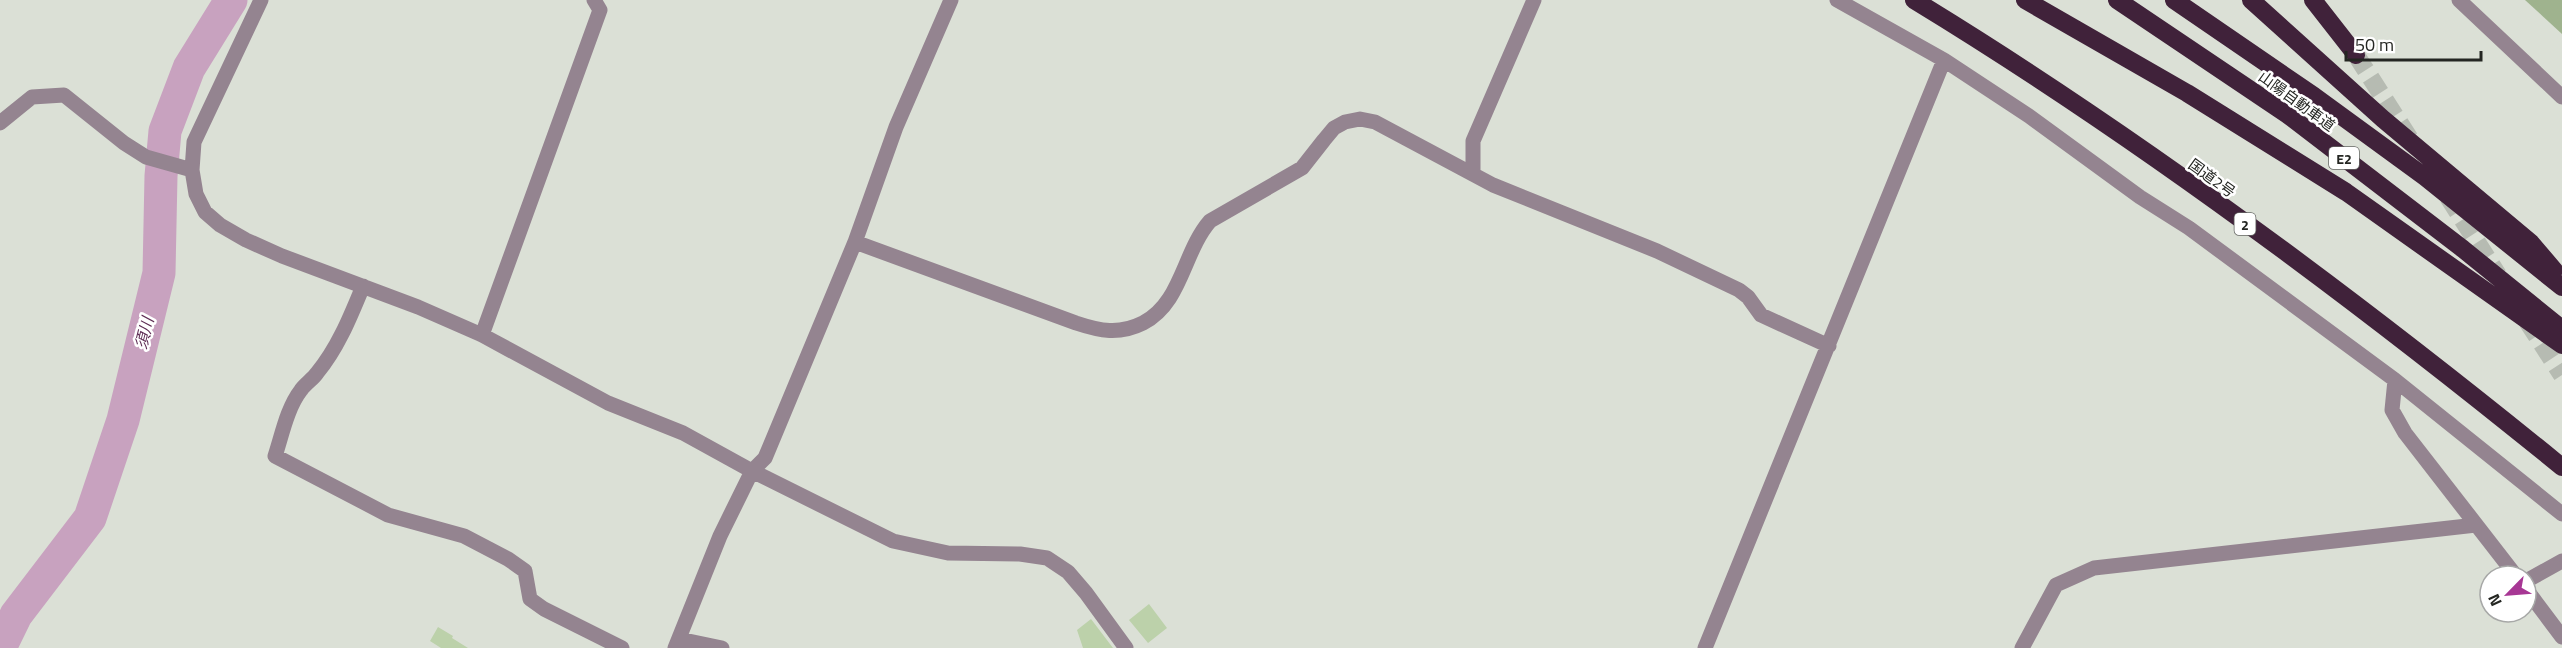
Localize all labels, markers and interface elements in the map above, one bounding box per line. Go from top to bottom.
scale bar [2346,24,2481,62]
text: 50 m [2355,31,2394,58]
street label: 山陽自動車道 [2254,65,2340,137]
road number: E2 [2329,147,2359,169]
street label: 国道2号 [2184,153,2240,203]
road number: 2 [2234,213,2256,235]
water label: 須川 [128,313,160,351]
north arrow [2478,564,2538,624]
text: N [2481,590,2508,610]

